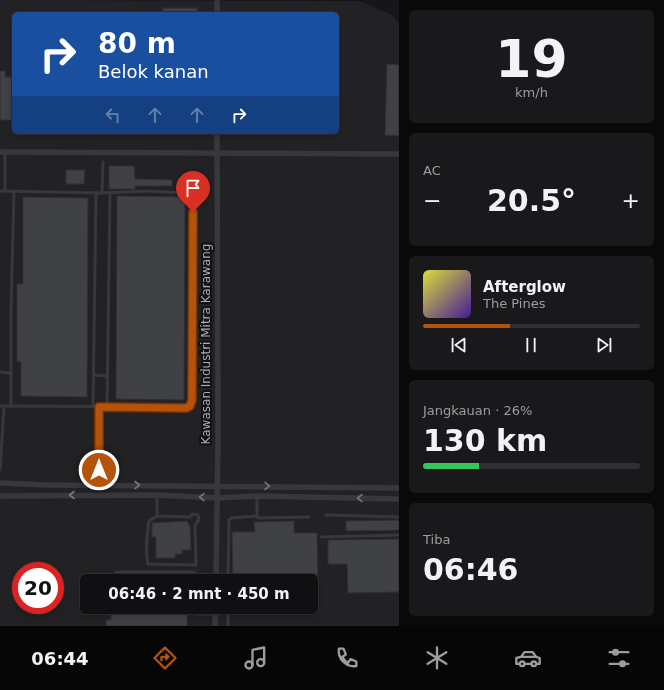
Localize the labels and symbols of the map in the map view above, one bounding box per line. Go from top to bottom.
pin [176,171,210,212]
street label: Kawasan Industri Mitra Karawang [199,244,213,444]
position arrow [78,449,120,491]
one-way arrow [134,481,140,489]
one-way arrow [264,482,270,490]
one-way arrow [69,491,75,499]
one-way arrow [199,493,205,501]
one-way arrow [357,493,363,502]
speed limit sign: 20 [12,562,64,614]

